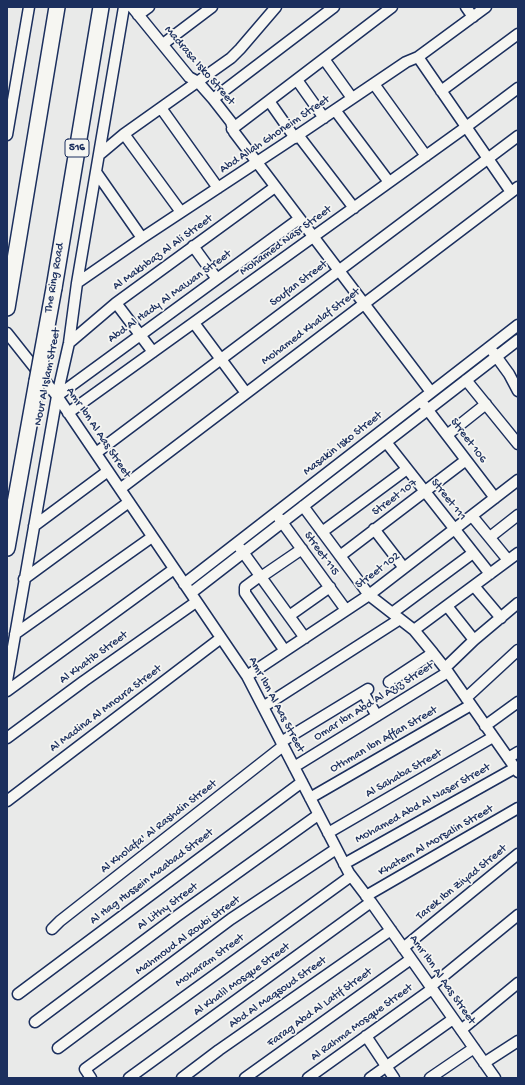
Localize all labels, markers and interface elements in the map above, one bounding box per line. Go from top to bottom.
street label: Madrasa Isko Street [161,23,237,109]
street label: Abd Allah Ghoneim Street [217,93,333,177]
road number: 516 [65,139,89,157]
street label: Mohamed Nasr Street [237,203,335,279]
street label: Al Makhbaz Al Ali Street [110,212,216,294]
street label: The Ring Road [42,242,68,314]
street label: Abd Al Hady Al Mawan Street [105,247,235,347]
street label: Soufan Street [267,258,331,310]
street label: Mohamed Khalaf Street [259,285,363,369]
street label: Nour Al Islam Street [31,327,65,427]
street label: Amr Ibn Al Aas Street [62,385,134,481]
street label: Masakin Isko Street [301,409,385,479]
street label: Street 106 [446,416,490,466]
street label: Street 107 [370,476,420,520]
street label: Street 111 [427,476,469,524]
street label: Street 115 [300,529,342,579]
street label: Street 102 [353,549,403,593]
street label: Al Khatib Street [57,628,131,688]
street label: Amr Ibn Al Aas Street [245,655,307,755]
street label: Omar Ibn Abd Al Aziz Street [312,659,436,745]
street label: Al Madina Al Mnoura Street [47,662,165,756]
street label: Othman Ibn Affan Street [328,703,440,777]
street label: Al Sahaba Street [363,746,445,802]
street label: Mohamed Abd Al Naser Street [353,761,493,847]
street label: Al Kholafa' Al Rashdin Street [98,777,220,877]
street label: Khatem Al Morsalin Street [376,802,496,880]
street label: Al Hag Hussein Maabad Street [87,826,217,928]
street label: Tarek Ibn Ziyad Street [414,842,510,924]
street label: Al Lithy Street [135,880,201,934]
street label: Mahmoud Al Roubi Street [133,893,243,979]
street label: Moharam Street [173,931,247,991]
street label: Amr Ibn Al Aas Street [406,932,478,1028]
street label: Al Khalil Mosque Street [191,940,293,1020]
street label: Abd Al Maqsoud Street [226,954,330,1032]
street label: Farag Abd Al Latif Street [265,965,375,1051]
street label: Al Rahma Mosque Street [308,981,416,1065]

